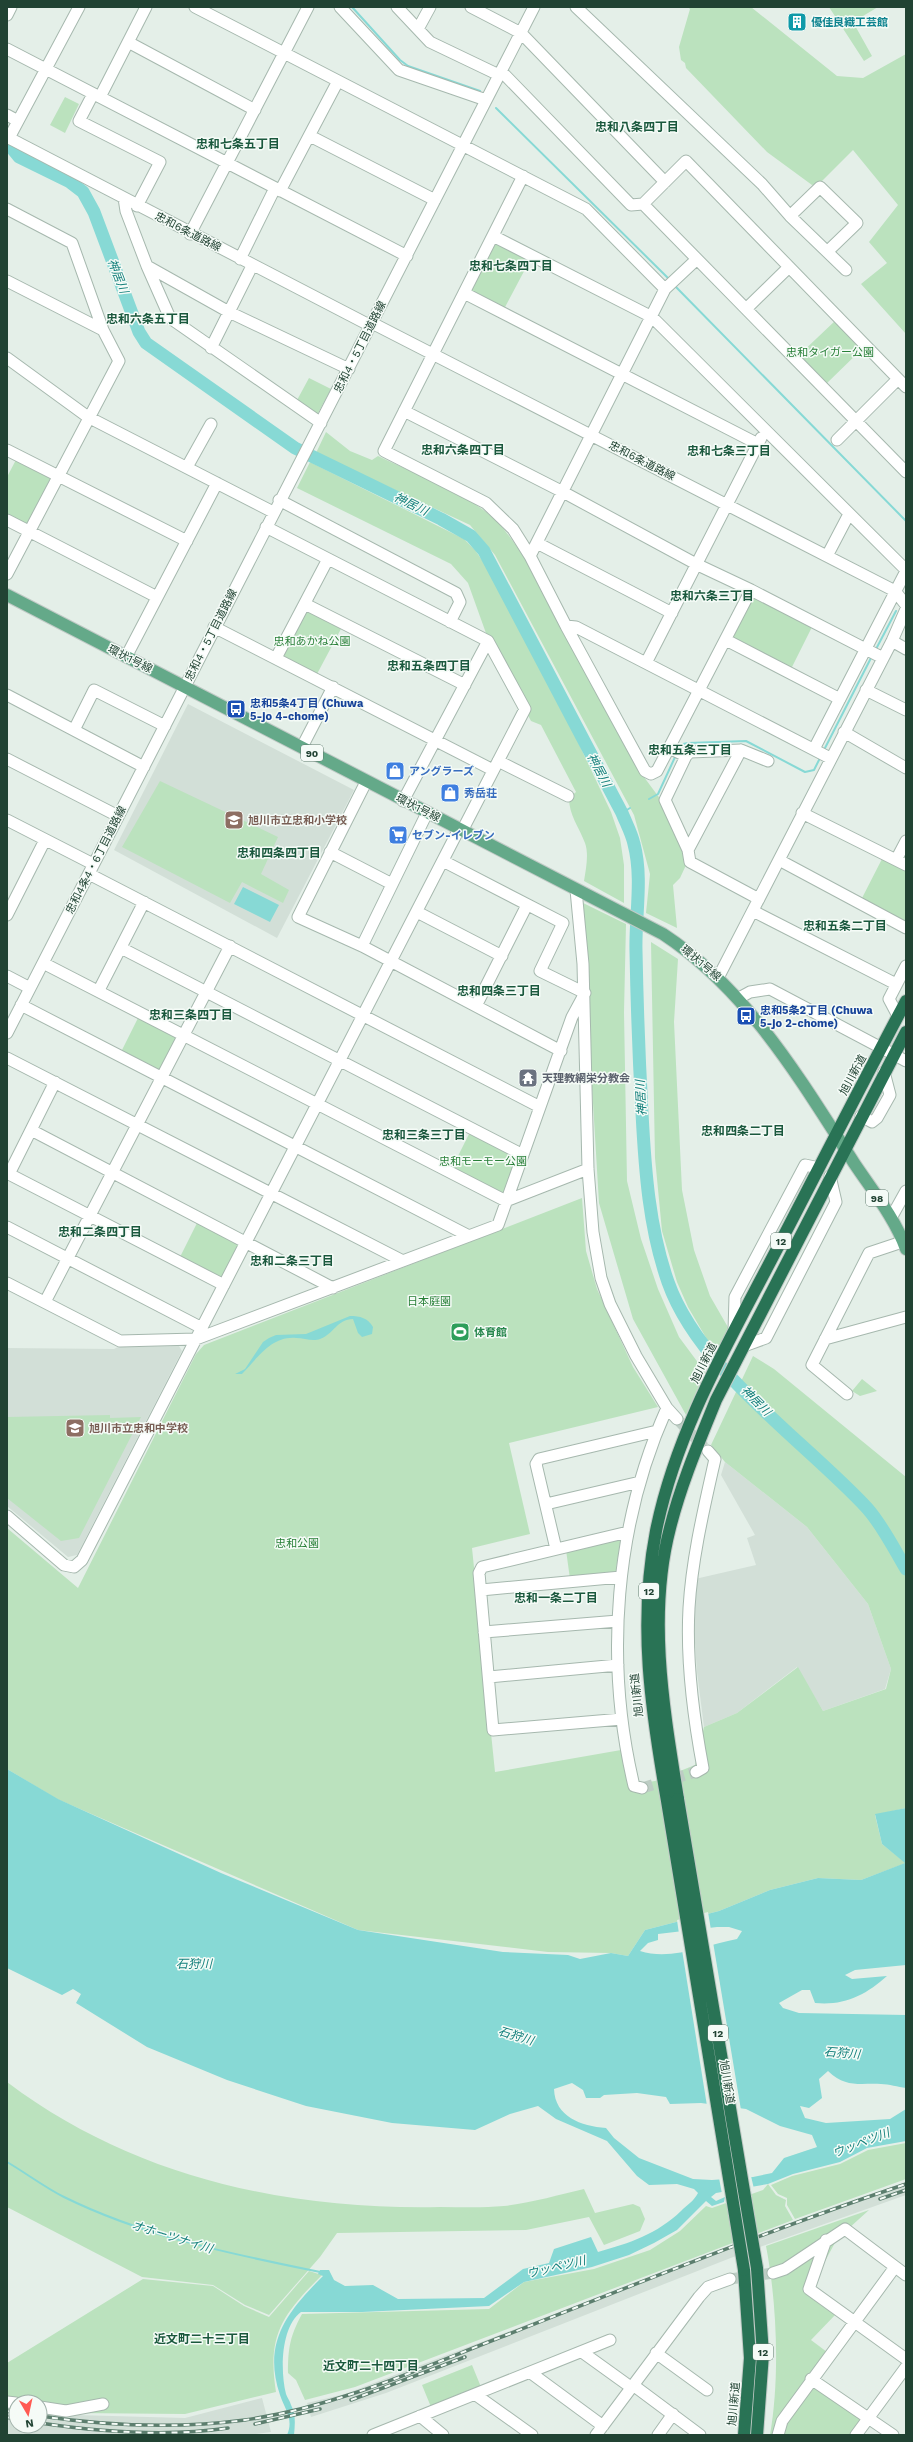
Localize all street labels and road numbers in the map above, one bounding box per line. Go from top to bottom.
street label: 忠和6条道路線 [153,210,223,254]
street label: 忠和4・5丁目道路線 [331,299,389,395]
street label: 忠和6条道路線 [607,439,677,483]
street label: 忠和4・5丁目道路線 [182,587,240,683]
street label: 環状1号線 [106,642,154,676]
road number: 90 [301,745,323,761]
street label: 環状1号線 [394,791,442,825]
street label: 忠和4条4・6丁目道路線 [63,804,129,916]
street label: 環状1号線 [678,942,724,984]
street label: 旭川新道 [837,1053,869,1097]
road number: 98 [866,1190,888,1206]
road number: 12 [771,1233,791,1249]
street label: 旭川新道 [688,1340,720,1386]
road number: 12 [639,1583,659,1599]
street label: 旭川新道 [628,1672,646,1718]
road number: 12 [708,2025,728,2041]
street label: 旭川新道 [717,2059,737,2105]
road number: 12 [753,2344,773,2360]
street label: 旭川新道 [726,2382,742,2426]

